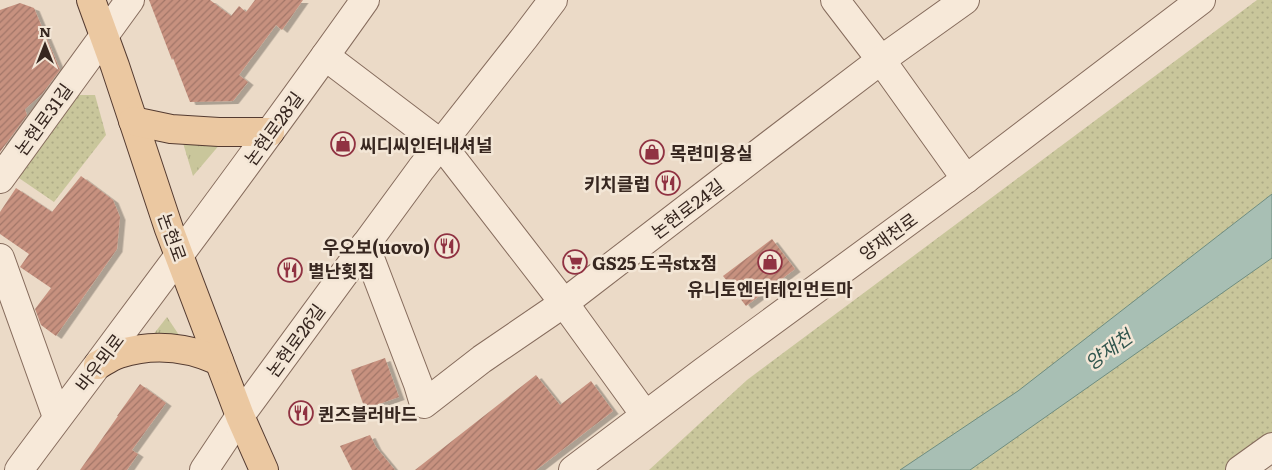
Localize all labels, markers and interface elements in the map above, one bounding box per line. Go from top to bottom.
north arrow [20,20,70,70]
text: N [39,21,51,41]
street label: 논현로31길 [8,77,78,161]
street label: 논현로28길 [237,86,309,170]
shop icon: 씨디씨인터내셔널 [330,131,356,157]
place label: 씨디씨인터내셔널 [360,131,492,158]
shop icon: 목련미용실 [639,139,665,165]
place label: 목련미용실 [670,139,753,166]
place label: 키치클럽 [584,170,650,197]
restaurant icon: 키치클럽 [655,170,681,196]
street label: 논현로24길 [645,172,729,244]
street label: 양재천로 [853,206,923,266]
street label: 논현로 [152,209,194,265]
place label: 우오보(uovo) [322,233,430,260]
restaurant icon: 우오보(uovo) [434,233,460,259]
supermarket icon: GS25 도곡stx점 [562,249,588,275]
place label: GS25 도곡stx점 [592,249,717,276]
shop icon: 유니토엔터테인먼트마 [757,249,783,275]
restaurant icon: 별난횟집 [277,257,303,283]
place label: 별난횟집 [308,257,374,284]
place label: 유니토엔터테인먼트마 [687,275,853,302]
street label: 논현로26길 [259,298,331,382]
water label: 양재천 [1079,321,1139,376]
street label: 바우뫼로 [68,327,130,397]
restaurant icon: 퀸즈블러바드 [288,400,314,426]
place label: 퀸즈블러바드 [318,400,417,427]

